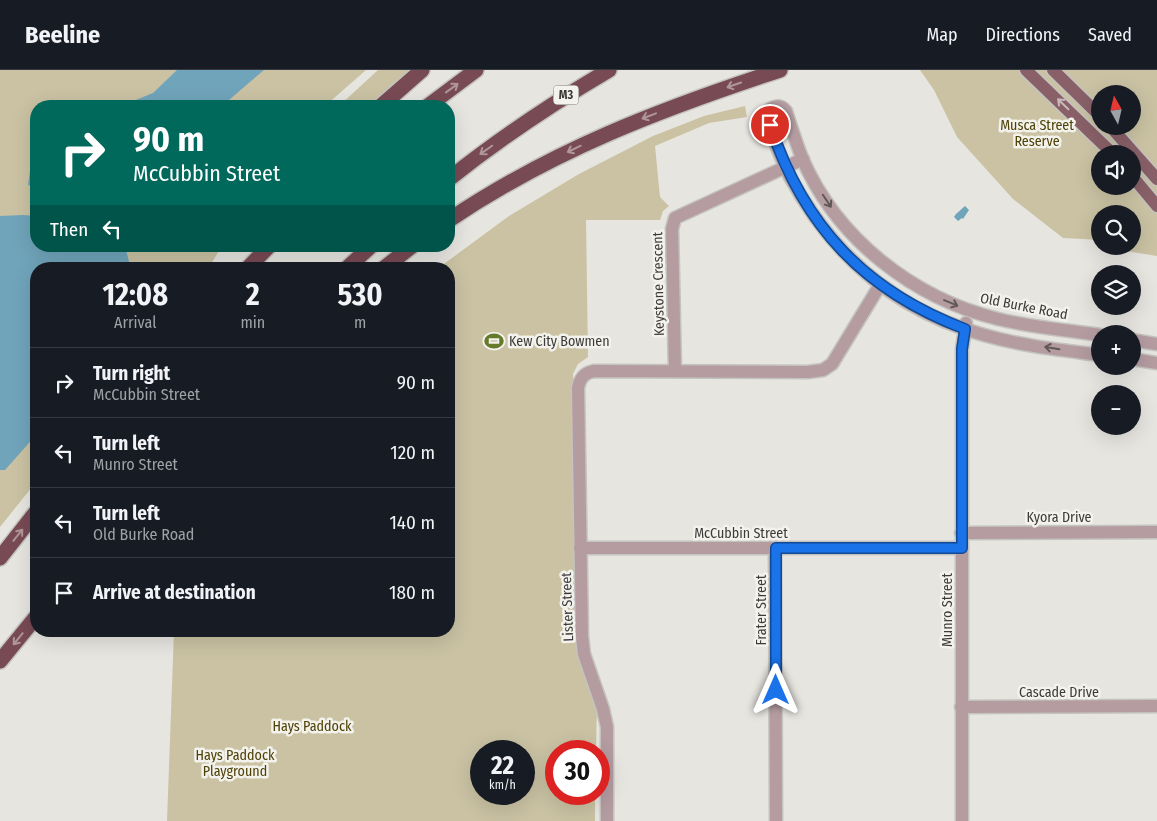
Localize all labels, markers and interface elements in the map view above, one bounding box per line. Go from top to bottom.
text: Beeline [25,21,100,49]
text: Map [926,24,958,46]
text: Directions [986,24,1060,46]
text: Saved [1088,24,1132,46]
one-way arrow [726,81,742,91]
one-way arrow [445,83,459,93]
north arrow [1091,85,1141,135]
map controls [1091,85,1141,435]
road number: M3 [554,86,578,104]
one-way arrow [1056,98,1069,110]
pin [749,104,791,146]
icon: arrive [756,111,784,139]
one-way arrow [641,112,657,121]
park label: Musca Street Reserve [1000,117,1074,150]
text: 90 m [133,118,204,160]
icon: right [50,120,115,185]
one-way arrow [479,145,493,155]
one-way arrow [567,145,582,154]
button: sound [1091,145,1141,195]
text: McCubbin Street [133,160,280,187]
one-way arrow [822,194,832,208]
button: search [1091,205,1141,255]
icon: left [98,215,126,243]
text: Then [50,218,88,241]
street label: Keystone Crescent [649,231,668,336]
button: layers [1091,265,1141,315]
text: 12:08 [102,277,168,313]
text: 2 [246,277,260,313]
text: 530 [338,277,383,313]
street label: Old Burke Road [979,290,1069,323]
one-way arrow [943,298,958,308]
text: Arrival [114,313,156,332]
text: min [240,313,265,332]
text: m [354,313,366,332]
button: + [1091,325,1141,375]
sports icon: Kew City Bowmen [483,330,505,352]
place label: Kew City Bowmen [509,333,610,350]
one-way arrow [1044,343,1060,353]
text: Turn right [93,362,170,385]
icon: right [50,369,78,397]
text: 90 m [397,371,435,394]
text: McCubbin Street [93,385,200,404]
button: − [1091,385,1141,435]
text: Turn left [93,432,160,455]
icon: left [50,439,78,467]
text: 120 m [390,441,435,464]
text: Munro Street [93,455,178,474]
text: Turn left [93,502,160,525]
icon: left [50,509,78,537]
street label: Kyora Drive [1026,509,1092,526]
text: 140 m [389,511,435,534]
text: Old Burke Road [93,525,194,544]
street label: McCubbin Street [694,525,788,542]
one-way arrow [13,529,24,542]
street label: Lister Street [558,571,577,642]
street label: Munro Street [939,572,956,647]
street label: Frater Street [753,574,770,645]
icon: arrive [50,579,78,607]
text: Arrive at destination [93,581,256,604]
text: 180 m [389,581,435,604]
one-way arrow [13,632,24,645]
position arrow [749,663,801,715]
street label: Cascade Drive [1019,684,1099,701]
park label: Hays Paddock [273,718,352,735]
speed limit sign: 30 [545,740,610,805]
park label: Hays Paddock Playground [196,747,275,780]
text: 22 [491,751,514,781]
text: km/h [489,778,516,792]

